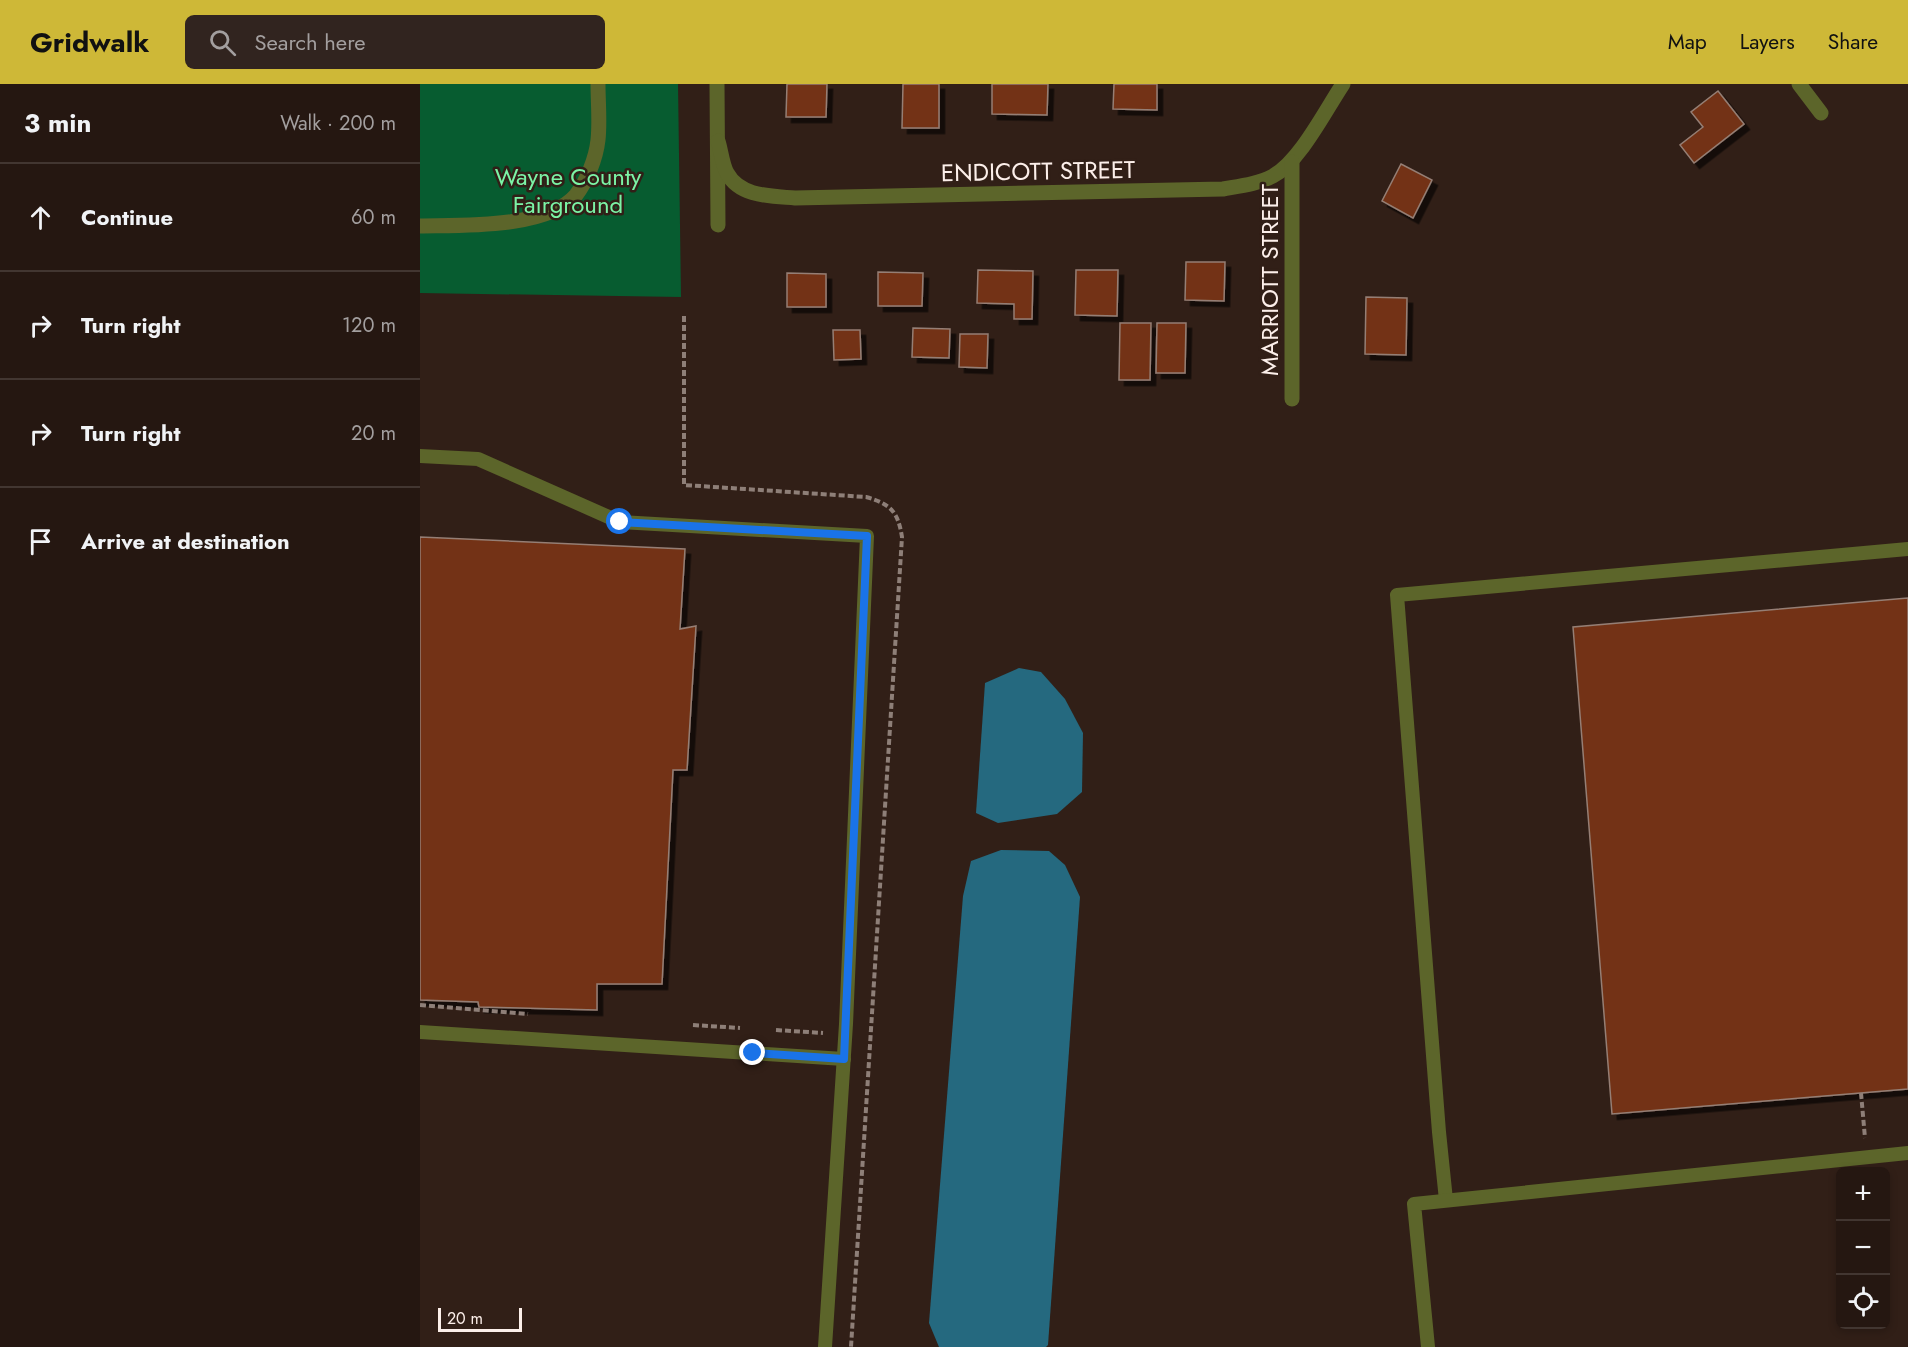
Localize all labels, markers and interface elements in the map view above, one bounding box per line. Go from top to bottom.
search box [185,15,605,69]
text: Gridwalk [30,22,149,63]
icon: search [206,26,239,59]
text: Search here [254,26,366,58]
text: Map [1668,27,1707,57]
text: Layers [1740,27,1795,57]
text: Share [1828,27,1878,57]
text: 3 min [24,104,91,142]
text: Walk · 200 m [280,109,396,138]
street label: ENDICOTT STREET [941,152,1135,190]
park label: Wayne County Fairground [495,159,642,222]
street label: MARRIOTT STREET [1252,184,1287,376]
icon: ahead [24,201,57,234]
text: Continue [81,201,173,233]
text: 60 m [351,203,396,232]
icon: right [24,309,57,342]
text: Turn right [81,309,181,341]
text: 120 m [342,311,396,340]
icon: right [24,417,57,450]
text: Turn right [81,417,181,449]
text: 20 m [351,419,396,448]
route start [606,508,632,534]
icon: arrive [24,525,57,558]
text: Arrive at destination [81,525,290,557]
route end [739,1039,765,1065]
map controls [1836,1167,1890,1329]
button: + [1836,1167,1890,1221]
button: − [1836,1221,1890,1275]
button: locate [1836,1275,1890,1329]
scale bar [438,1305,522,1332]
text: 20 m [447,1307,483,1330]

